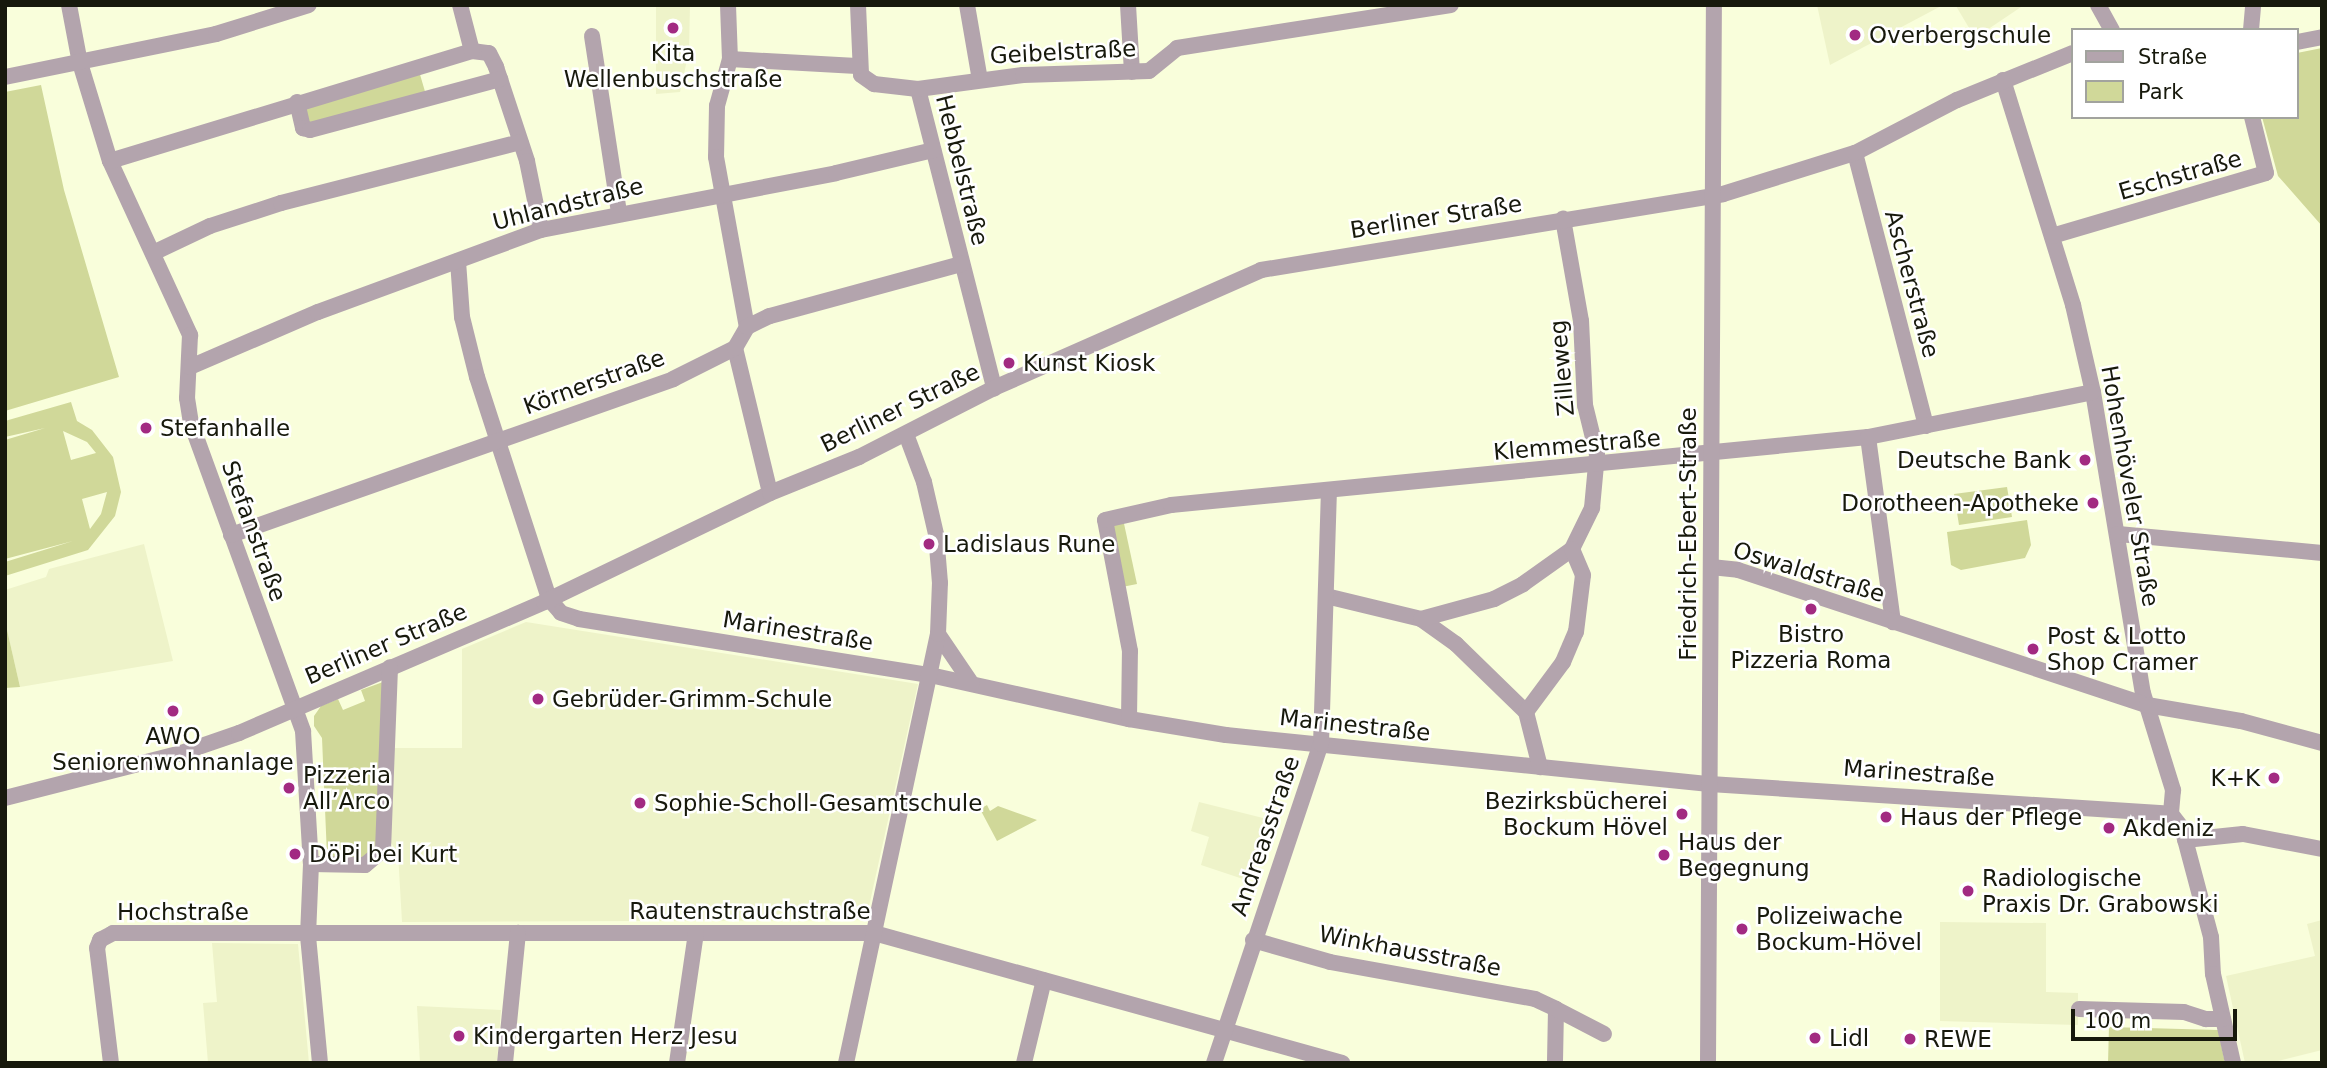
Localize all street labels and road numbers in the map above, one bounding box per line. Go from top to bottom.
street label: Geibelstraße [989,34,1137,70]
street label: Hebbelstraße [930,92,994,248]
street label: Eschstraße [2115,144,2245,206]
street label: Uhlandstraße [490,172,646,236]
street label: Berliner Straße [1348,190,1524,244]
street label: Ascherstraße [1879,207,1945,361]
street label: Zilleweg [1544,319,1580,417]
street label: Körnerstraße [520,344,668,420]
street label: Berliner Straße [816,358,984,458]
street label: Hohenhöveler Straße [2095,363,2165,609]
street label: Friedrich-Ebert-Straße [1674,407,1702,661]
street label: Klemmestraße [1492,424,1662,466]
street label: Stefanstraße [216,457,292,605]
street label: Oswaldstraße [1730,536,1888,608]
street label: Berliner Straße [301,597,471,691]
street label: Marinestraße [721,606,875,656]
street label: Marinestraße [1278,703,1432,747]
street label: Andreasstraße [1225,752,1305,920]
street label: Marinestraße [1842,754,1996,792]
street label: Rautenstrauchstraße [629,897,871,925]
street label: Hochstraße [117,898,249,926]
street label: Winkhausstraße [1317,920,1503,982]

